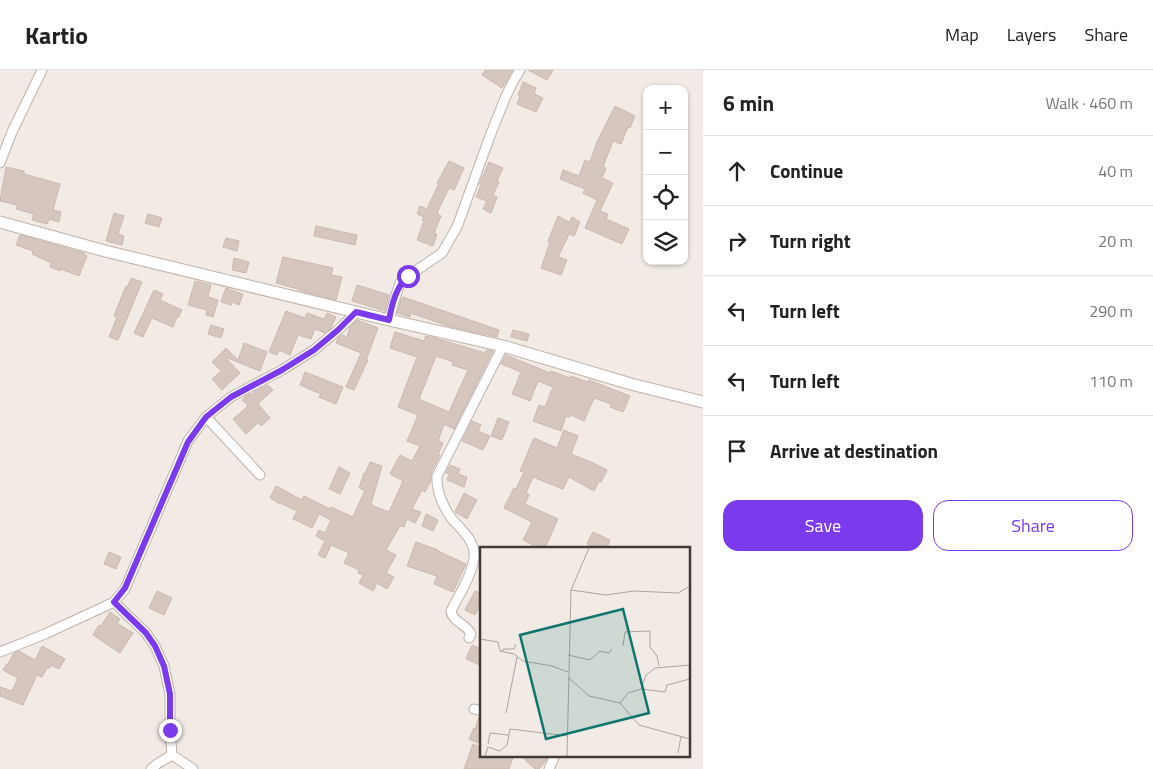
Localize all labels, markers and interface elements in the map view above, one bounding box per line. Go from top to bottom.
text: Kartio [25,17,88,53]
text: Map [945,21,979,48]
text: Layers [1007,21,1056,48]
text: Share [1084,21,1128,48]
map controls [643,85,688,265]
button: + [643,85,688,130]
text: 6 min [723,87,774,119]
text: Walk · 460 m [1045,91,1133,115]
button: − [643,130,688,175]
text: Continue [770,156,843,185]
icon: ahead [723,157,751,185]
text: 40 m [1098,159,1133,183]
button: locate [643,175,688,220]
button: layers [643,220,688,265]
text: Turn right [770,226,851,255]
icon: right [723,227,751,255]
text: 20 m [1098,229,1133,253]
route start [397,265,420,288]
text: Turn left [770,296,840,325]
icon: left [723,297,751,325]
text: 290 m [1089,299,1133,323]
text: Turn left [770,366,840,395]
icon: left [723,367,751,395]
text: 110 m [1089,369,1133,393]
text: Arrive at destination [770,436,938,465]
icon: arrive [723,437,751,465]
button: Save [723,500,923,551]
button: Share [933,500,1133,551]
inset map [480,547,690,756]
route end [159,719,182,742]

